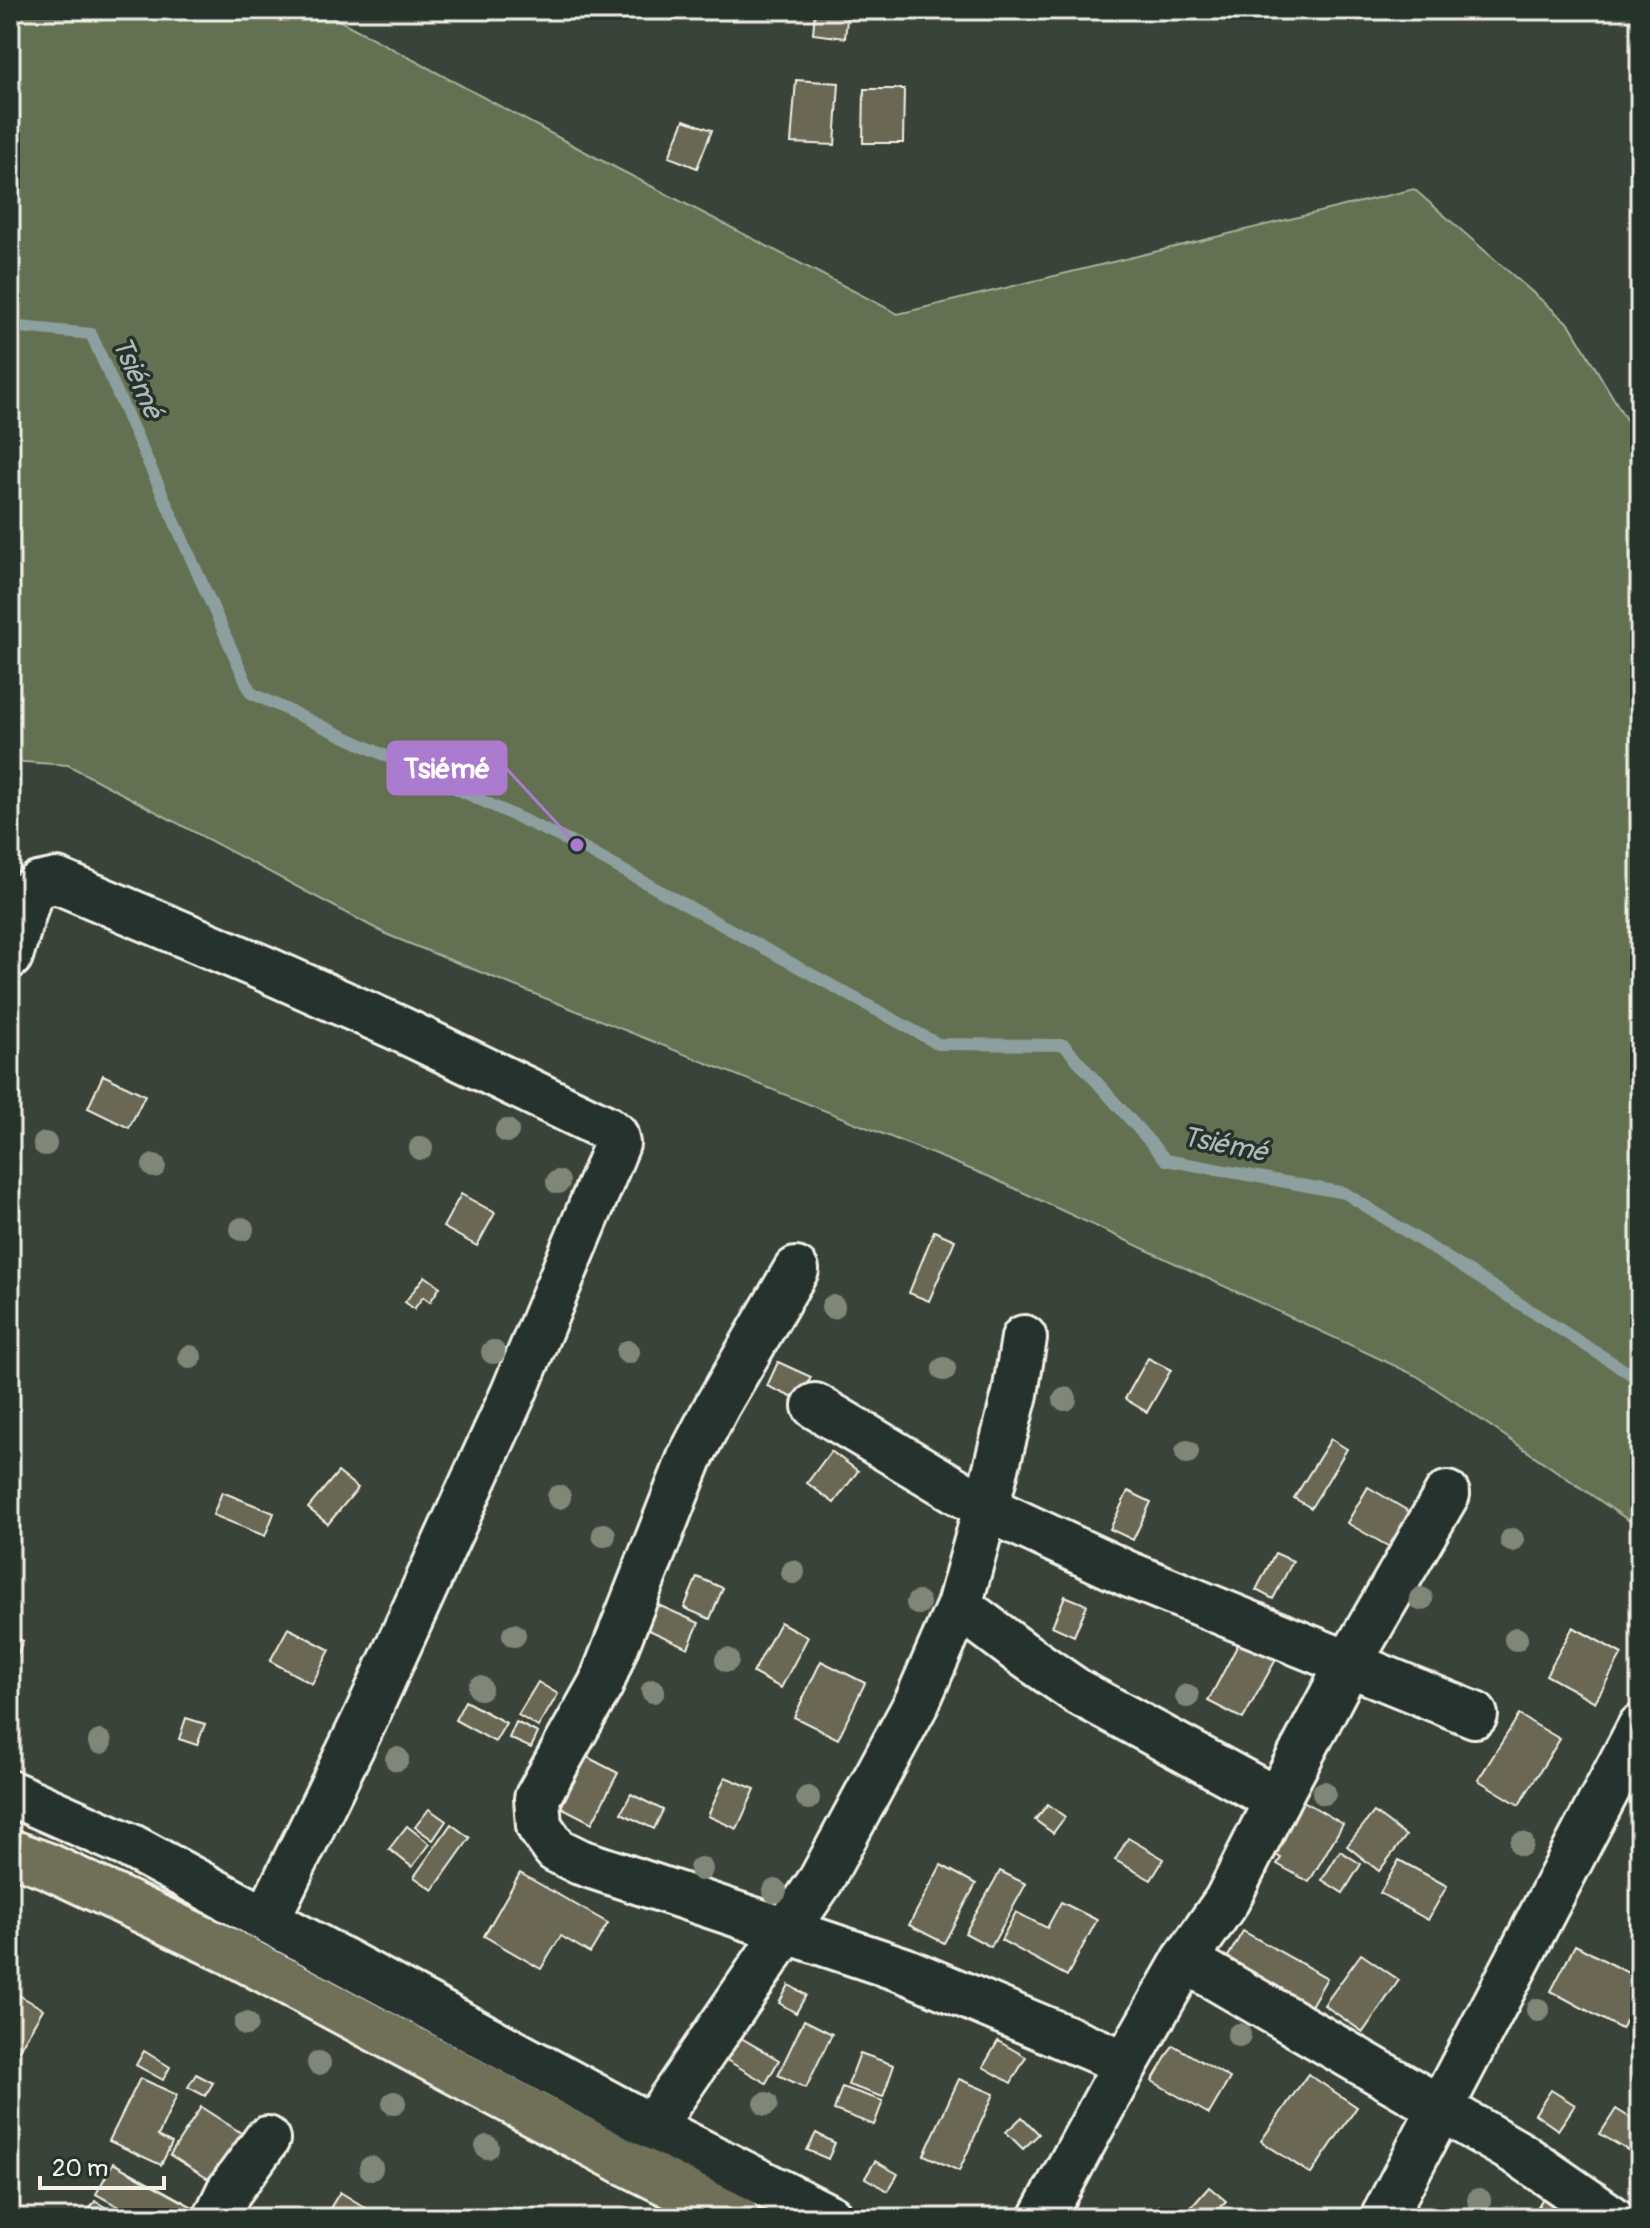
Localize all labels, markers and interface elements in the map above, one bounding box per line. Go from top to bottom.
water label: Tsiémé [103,331,171,426]
callout: Tsiémé [388,742,506,794]
text: Tsiémé [403,752,490,787]
water label: Tsiémé [1179,1120,1273,1171]
scale bar [40,2140,164,2190]
text: 20 m [52,2154,108,2183]

